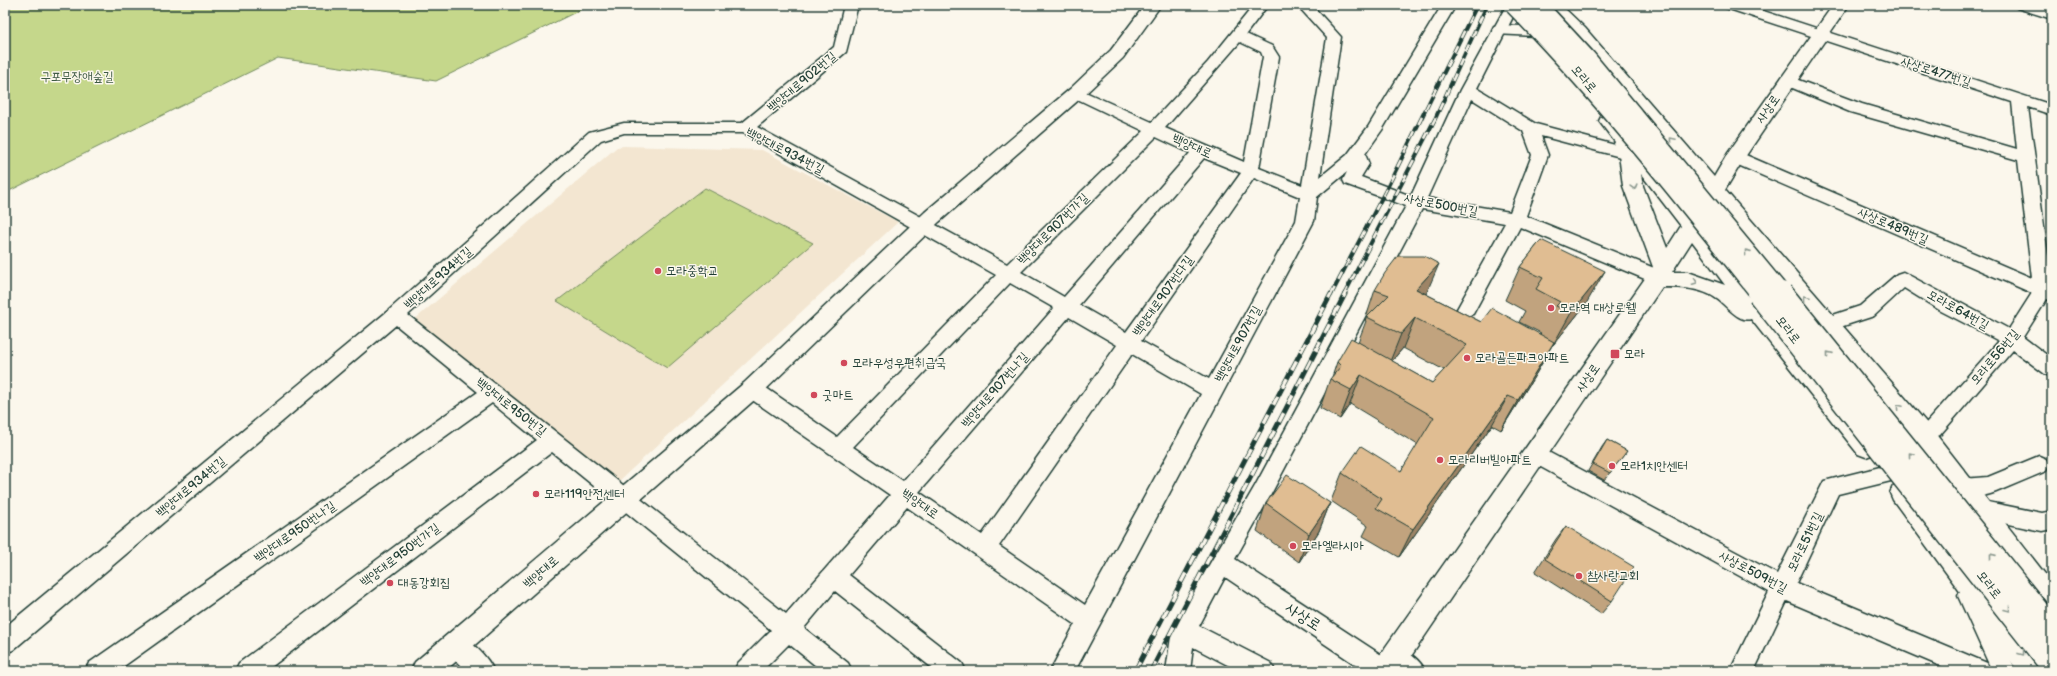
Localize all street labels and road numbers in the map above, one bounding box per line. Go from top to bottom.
street label: 백양대로902번길 [764,48,840,116]
street label: 사상로477번길 [1898,53,1973,91]
street label: 모라로 [1568,62,1600,96]
street label: 사상로 [1752,92,1784,127]
street label: 백양대로934번길 [743,124,827,178]
street label: 백양대로 [1170,130,1214,162]
street label: 백양대로907번가길 [1014,190,1092,268]
street label: 사상로500번길 [1402,190,1479,220]
street label: 사상로489번길 [1854,204,1931,248]
street label: 백양대로934번길 [401,243,475,313]
street label: 백양대로907번다길 [1129,253,1197,339]
street label: 모라로64번길 [1924,286,1992,334]
street label: 백양대로907번길 [1211,303,1265,385]
street label: 모라로 [1772,313,1804,347]
street label: 모라로56번길 [1967,326,2023,388]
street label: 백양대로907번나길 [958,349,1032,431]
street label: 사상로 [1572,361,1604,396]
street label: 백양대로950번길 [472,374,550,440]
street label: 백양대로934번길 [153,453,229,521]
street label: 백양대로 [898,485,942,523]
street label: 백양대로950번나길 [251,498,339,566]
street label: 모라로51번길 [1784,509,1826,575]
street label: 백양대로950번가길 [357,520,443,590]
street label: 사상로509번길 [1715,547,1790,597]
street label: 백양대로 [520,552,562,592]
street label: 모라로 [1973,568,2005,602]
street label: 사상로 [1282,599,1324,635]

